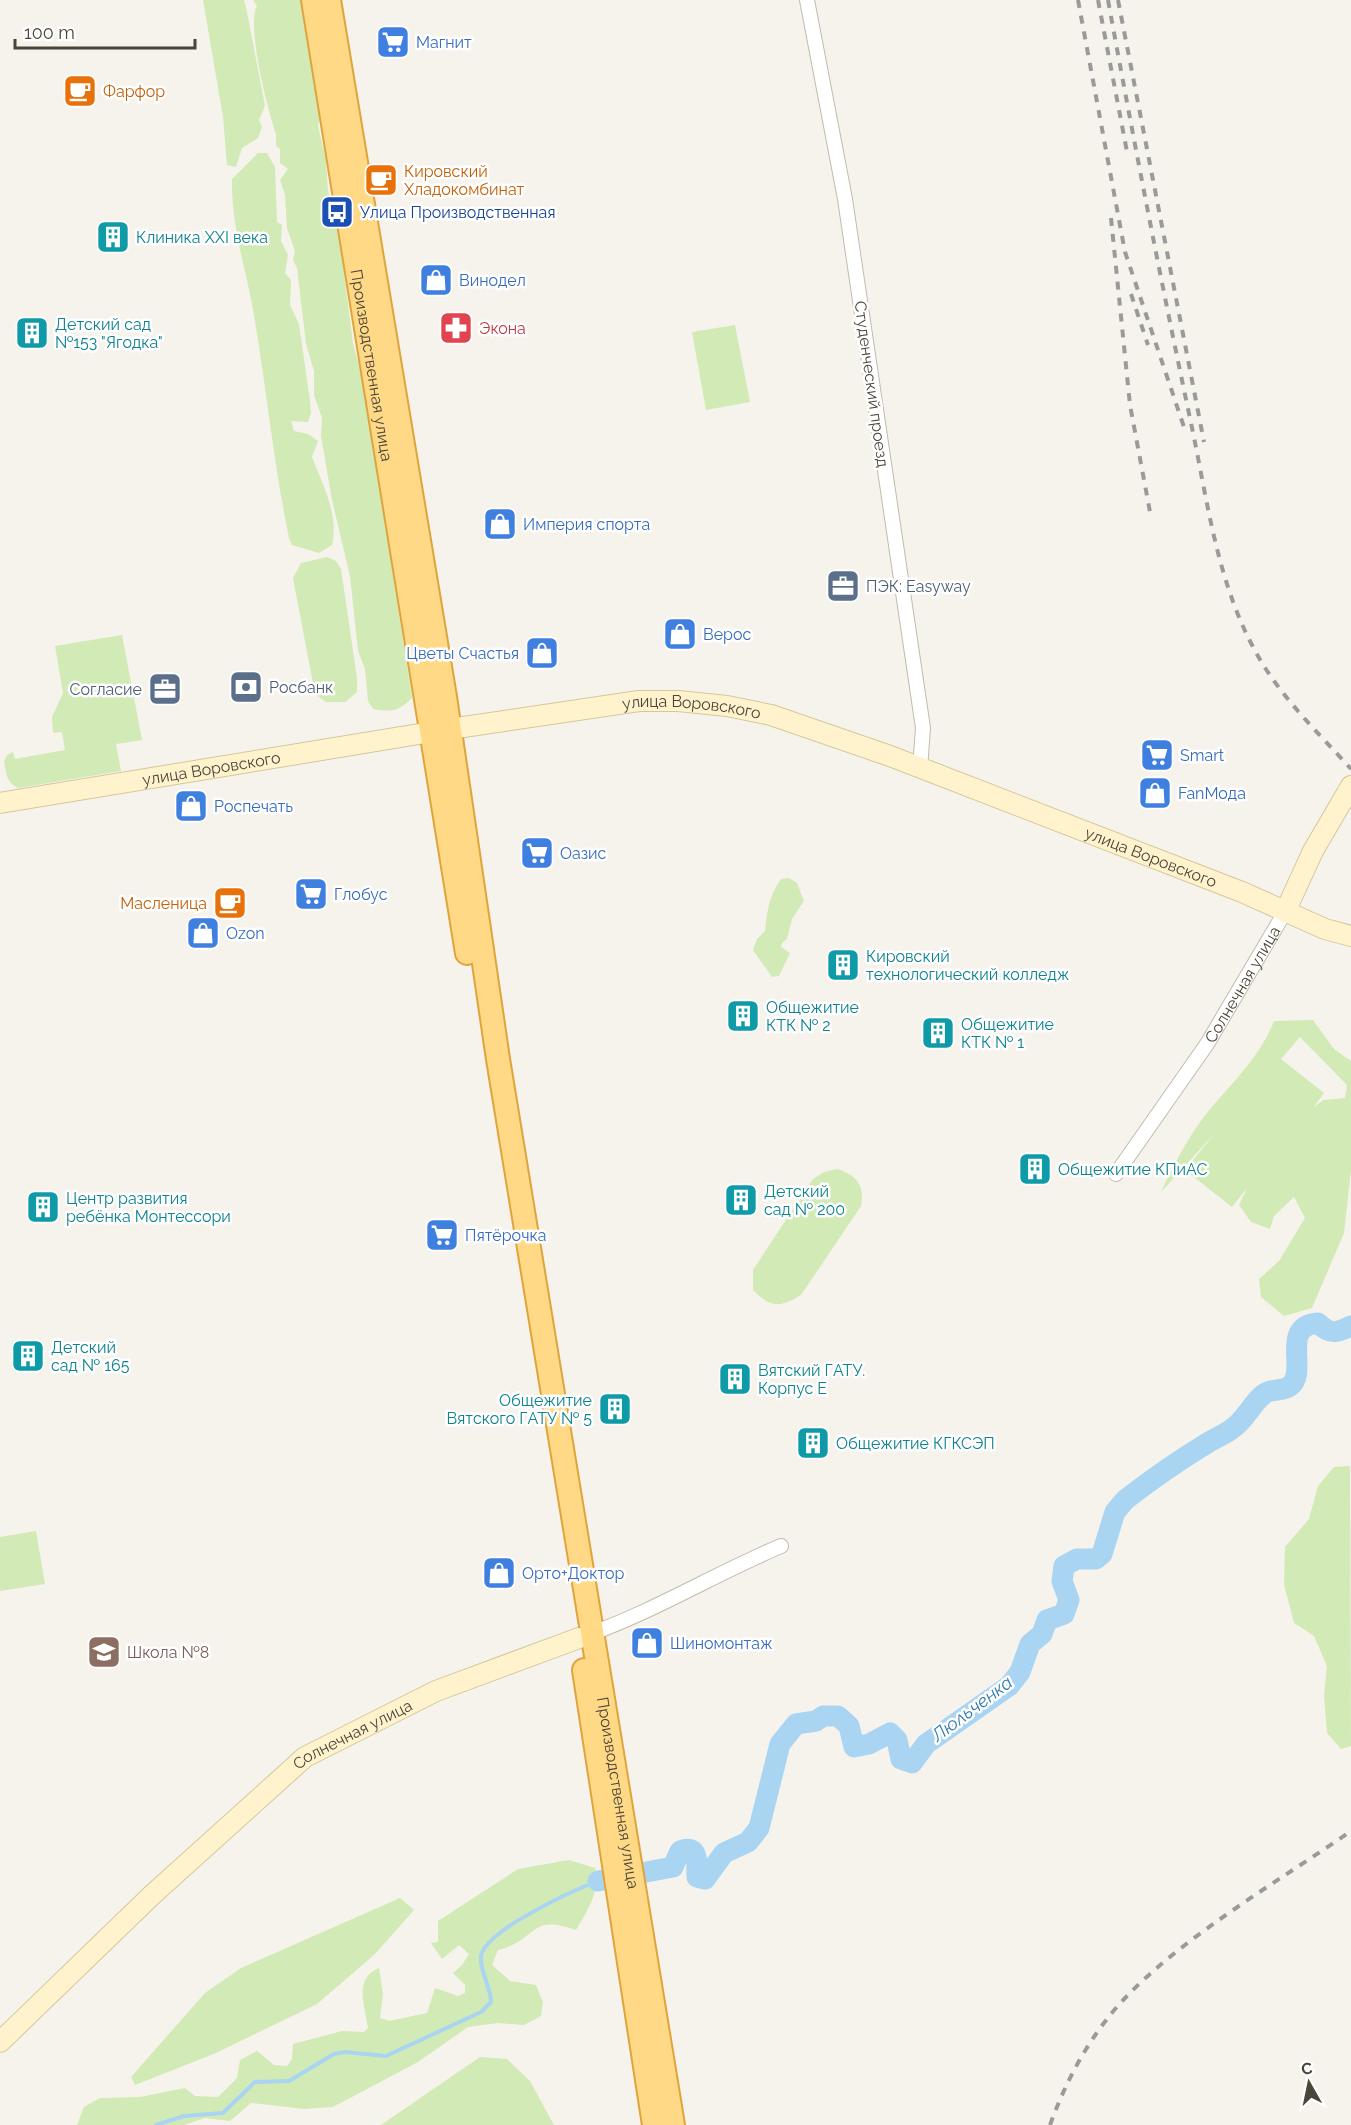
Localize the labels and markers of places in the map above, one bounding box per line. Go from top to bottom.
supermarket icon: Магнит [375,24,411,60]
place label: Магнит [416,33,472,52]
cafe icon: Фарфор [62,73,98,109]
place label: Фарфор [103,82,165,101]
cafe icon: Кировский Хладокомбинат [363,162,399,198]
place label: Кировский Хладокомбинат [404,162,525,199]
bus stop icon: Улица Производственная [319,194,355,230]
place label: Улица Производственная [360,203,556,222]
building icon: Клиника XXI века [95,219,131,255]
place label: Клиника XXI века [136,228,268,247]
shop icon: Винодел [418,262,454,298]
place label: Винодел [459,271,526,290]
pharmacy icon: Экона [438,310,474,346]
building icon: Детский сад №153 "Ягодка" [14,315,50,351]
place label: Детский сад №153 "Ягодка" [55,315,163,352]
place label: Экона [479,319,526,338]
shop icon: Империя спорта [482,506,518,542]
place label: Империя спорта [523,515,650,534]
office icon: ПЭК: Easyway [825,568,861,604]
place label: ПЭК: Easyway [866,577,971,596]
shop icon: Верос [662,616,698,652]
place label: Верос [703,625,751,644]
shop icon: Цветы Счастья [524,635,560,671]
place label: Цветы Счастья [406,644,519,663]
bank icon: Росбанк [228,669,264,705]
office icon: Согласие [147,671,183,707]
place label: Росбанк [269,678,333,697]
place label: Согласие [70,680,142,699]
supermarket icon: Smart [1139,737,1175,773]
place label: Smart [1180,746,1225,765]
shop icon: FanМода [1137,775,1173,811]
place label: FanМода [1178,784,1246,803]
shop icon: Роспечать [173,788,209,824]
place label: Роспечать [214,797,293,816]
supermarket icon: Оазис [519,835,555,871]
place label: Оазис [560,844,607,863]
supermarket icon: Глобус [293,876,329,912]
cafe icon: Масленица [212,885,248,921]
place label: Глобус [334,885,388,904]
place label: Масленица [120,894,207,913]
shop icon: Ozon [185,915,221,951]
place label: Ozon [226,924,265,943]
building icon: Кировский технологический колледж [825,947,861,983]
place label: Кировский технологический колледж [866,947,1070,984]
building icon: Общежитие КТК № 2 [725,998,761,1034]
place label: Общежитие КТК № 2 [766,998,859,1035]
building icon: Общежитие КТК № 1 [920,1015,956,1051]
place label: Общежитие КТК № 1 [961,1015,1054,1052]
building icon: Общежитие КПиАС [1017,1151,1053,1187]
place label: Общежитие КПиАС [1058,1160,1208,1179]
building icon: Детский сад № 200 [723,1182,759,1218]
place label: Детский сад № 200 [764,1182,845,1219]
building icon: Центр развития ребёнка Монтессори [25,1189,61,1225]
place label: Центр развития ребёнка Монтессори [66,1189,231,1226]
supermarket icon: Пятёрочка [424,1217,460,1253]
place label: Пятёрочка [465,1226,546,1245]
building icon: Детский сад № 165 [10,1338,46,1374]
place label: Детский сад № 165 [51,1338,130,1375]
building icon: Вятский ГАТУ. Корпус Е [717,1361,753,1397]
place label: Вятский ГАТУ. Корпус Е [758,1361,865,1398]
place label: Общежитие Вятского ГАТУ № 5 [447,1391,592,1428]
building icon: Общежитие Вятского ГАТУ № 5 [597,1391,633,1427]
building icon: Общежитие КГКСЭП [795,1425,831,1461]
place label: Общежитие КГКСЭП [836,1434,995,1453]
shop icon: Орто+Доктор [481,1555,517,1591]
place label: Орто+Доктор [522,1564,625,1583]
shop icon: Шиномонтаж [629,1625,665,1661]
school or university icon: Школа №8 [86,1634,122,1670]
place label: Шиномонтаж [670,1634,773,1653]
place label: Школа №8 [127,1643,209,1662]

